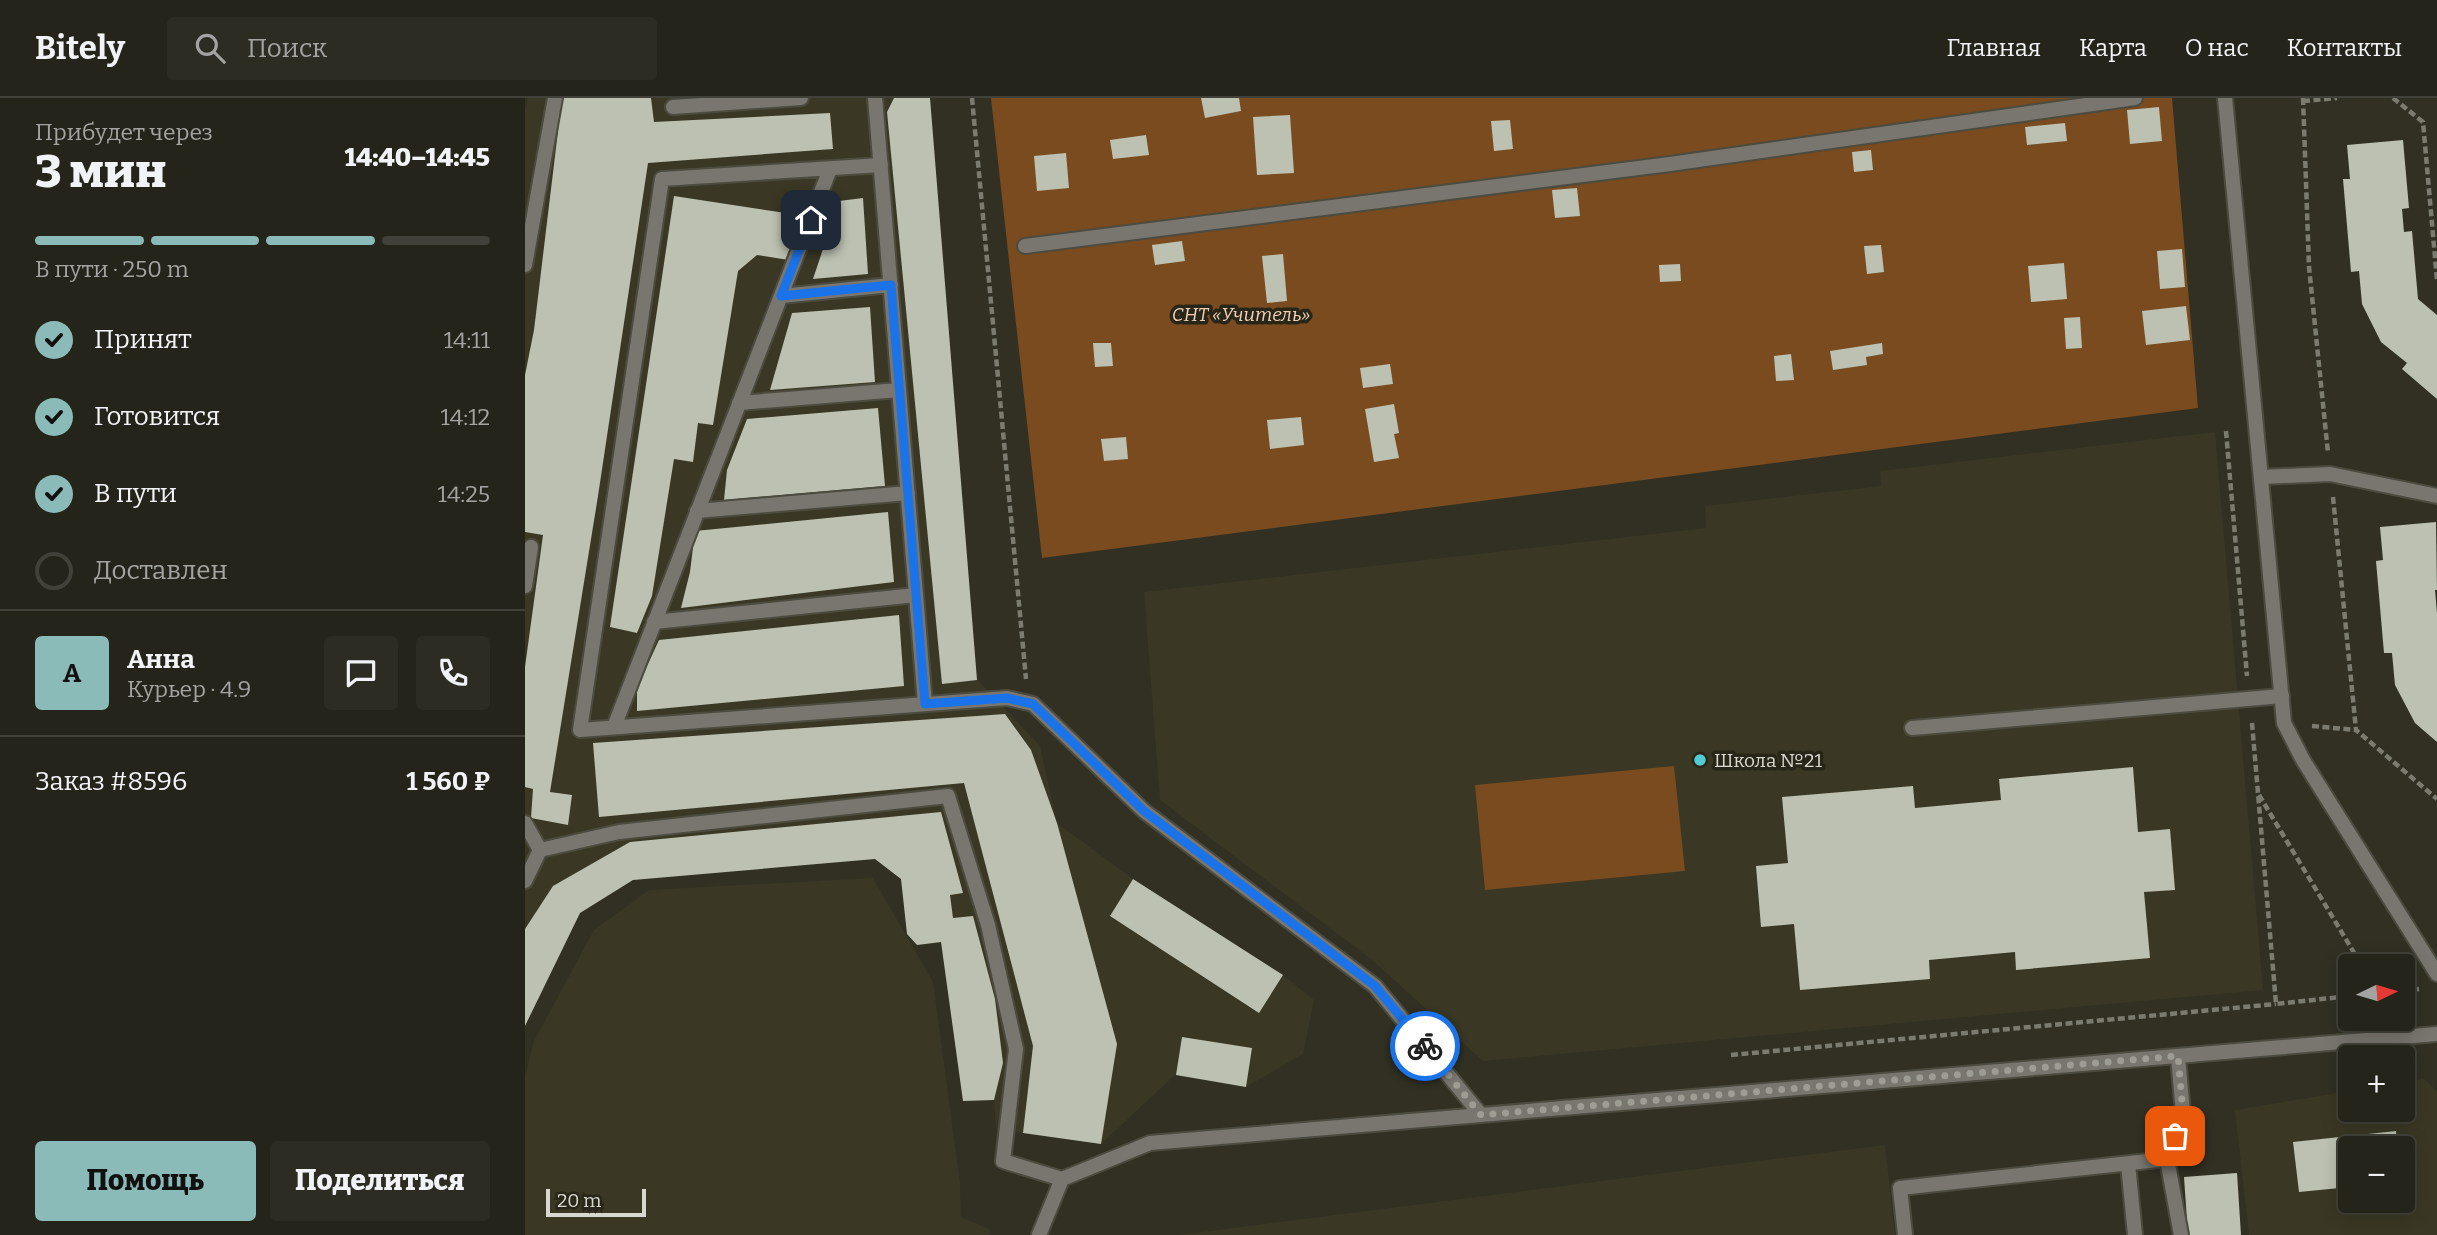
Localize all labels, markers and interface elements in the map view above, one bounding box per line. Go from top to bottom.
search box [167,17,657,80]
text: Bitely [35,28,125,68]
icon: search [191,29,229,67]
text: Поиск [247,33,327,64]
text: Главная [1946,34,2041,62]
text: Карта [2079,34,2147,62]
text: О нас [2185,34,2249,62]
text: Контакты [2287,34,2402,62]
text: Прибудет через [35,118,213,146]
text: 14:40–14:45 [345,142,490,173]
text: 3 мин [35,144,166,199]
pin [781,190,841,250]
icon: home [792,201,830,239]
text: В пути · 250 m [35,255,189,283]
park label: СНТ «Учитель» [1172,303,1310,326]
icon: check [35,321,73,359]
text: Принят [94,324,192,355]
text: 14:11 [444,326,490,354]
icon: check [35,398,73,436]
text: Готовится [94,401,220,432]
text: 14:12 [441,403,490,431]
icon: check [35,475,73,513]
text: В пути [94,478,177,509]
text: 14:25 [438,480,490,508]
text: Доставлен [94,555,228,586]
button: chat [324,636,398,710]
button: phone [416,636,490,710]
text: Анна [127,644,195,675]
text: А [63,658,81,689]
text: Курьер · 4.9 [127,675,251,703]
place label: Школа №21 [1714,749,1822,772]
marker: Школа №21 [1692,752,1708,768]
text: Заказ #8596 [35,766,187,797]
text: 1 560 ₽ [406,766,490,797]
north arrow [2338,954,2415,1031]
map controls [2338,954,2415,1213]
courier [1390,1011,1460,1081]
icon: bike [1406,1027,1444,1065]
button: + [2338,1045,2415,1122]
pin [2145,1106,2205,1166]
icon: bag [2156,1117,2194,1155]
button: − [2338,1136,2415,1213]
button: Помощь [35,1141,256,1221]
button: Поделиться [270,1141,490,1221]
scale bar [546,1186,646,1218]
text: 20 m [557,1189,601,1212]

